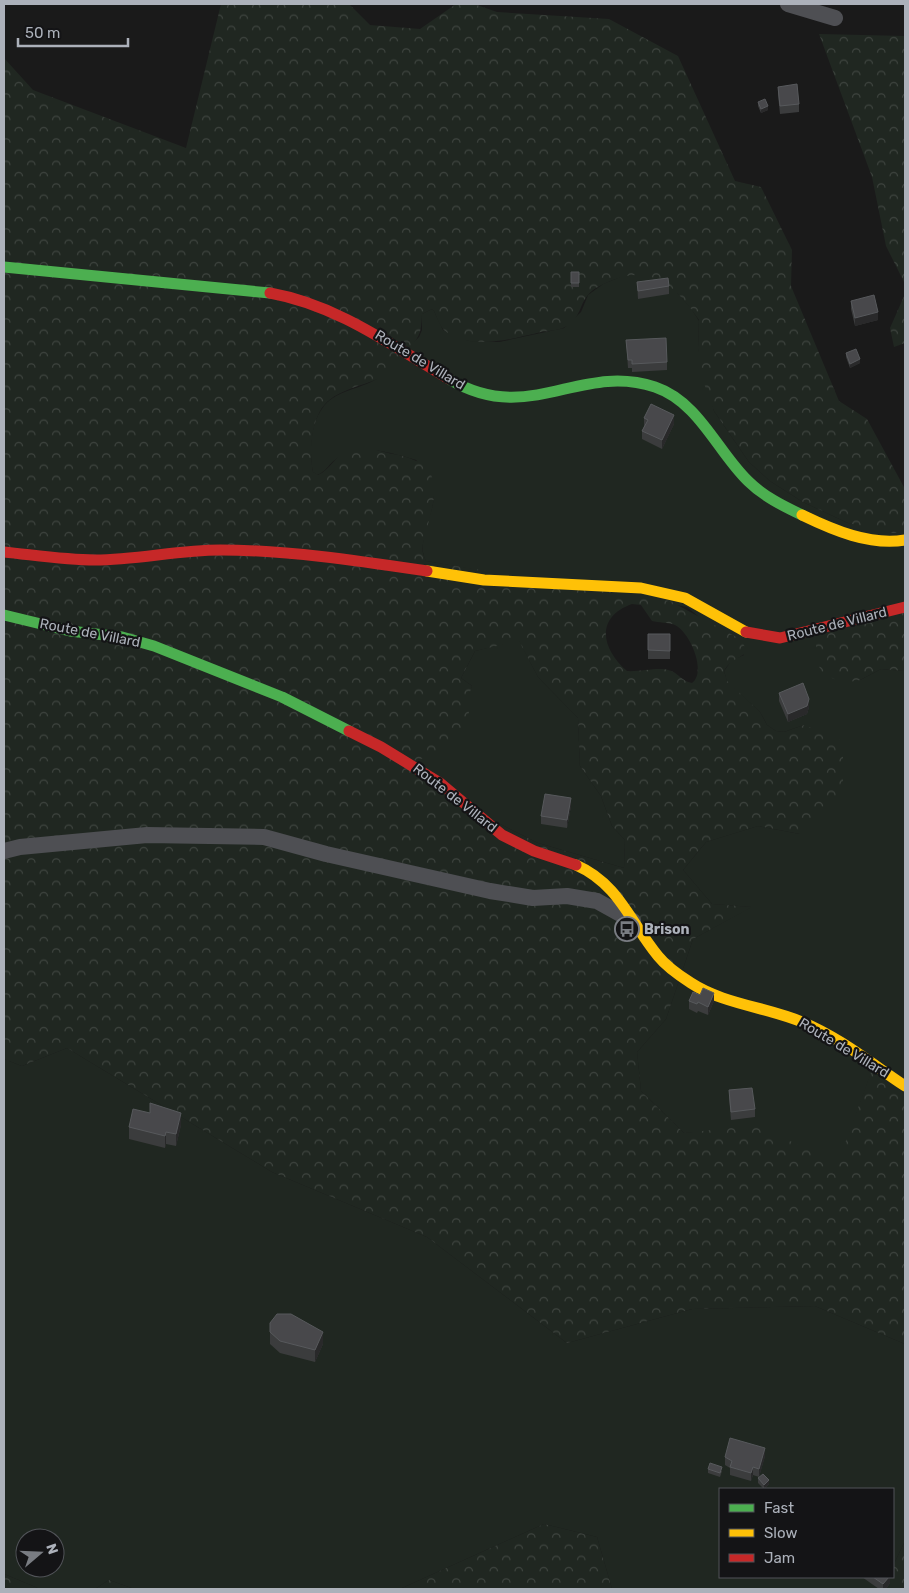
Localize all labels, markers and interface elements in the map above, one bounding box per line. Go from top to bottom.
scale bar [18,15,128,47]
text: 50 m [25,24,60,42]
street label: Route de Villard [372,326,468,394]
street label: Route de Villard [785,603,889,645]
street label: Route de Villard [38,615,142,651]
street label: Route de Villard [410,760,500,836]
bus stop icon: Brison [614,916,640,942]
place label: Brison [644,921,690,938]
street label: Route de Villard [796,1014,892,1082]
legend [719,1488,894,1578]
text: Fast [764,1499,794,1517]
text: Slow [764,1524,797,1542]
north arrow [15,1528,65,1578]
text: N [42,1541,61,1556]
text: Jam [764,1549,795,1567]

